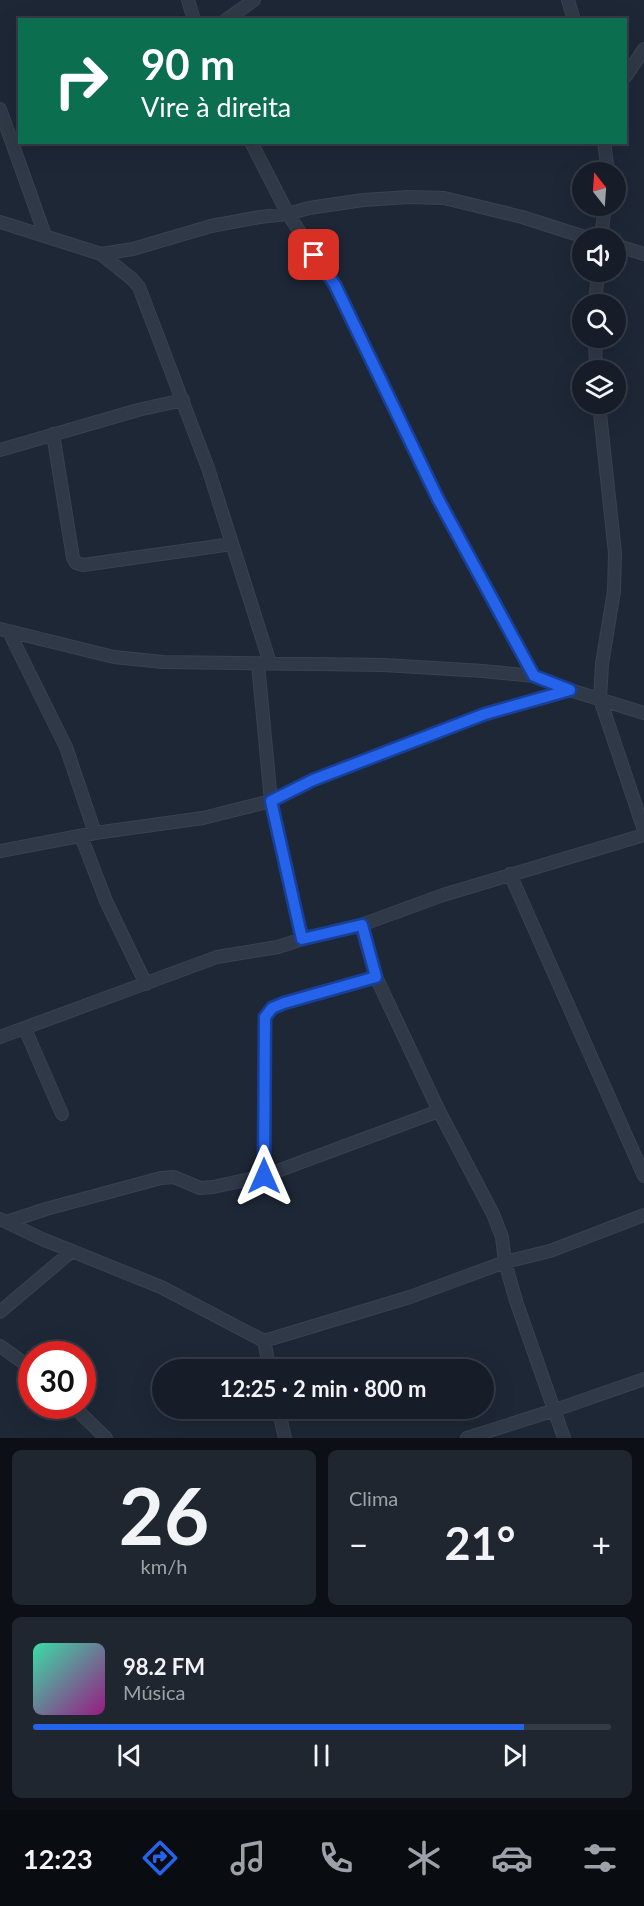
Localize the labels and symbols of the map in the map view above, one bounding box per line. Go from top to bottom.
north arrow [572,162,626,216]
pin [288,229,339,280]
position arrow [232,1144,296,1208]
speed limit sign: 30 [18,1341,96,1419]

